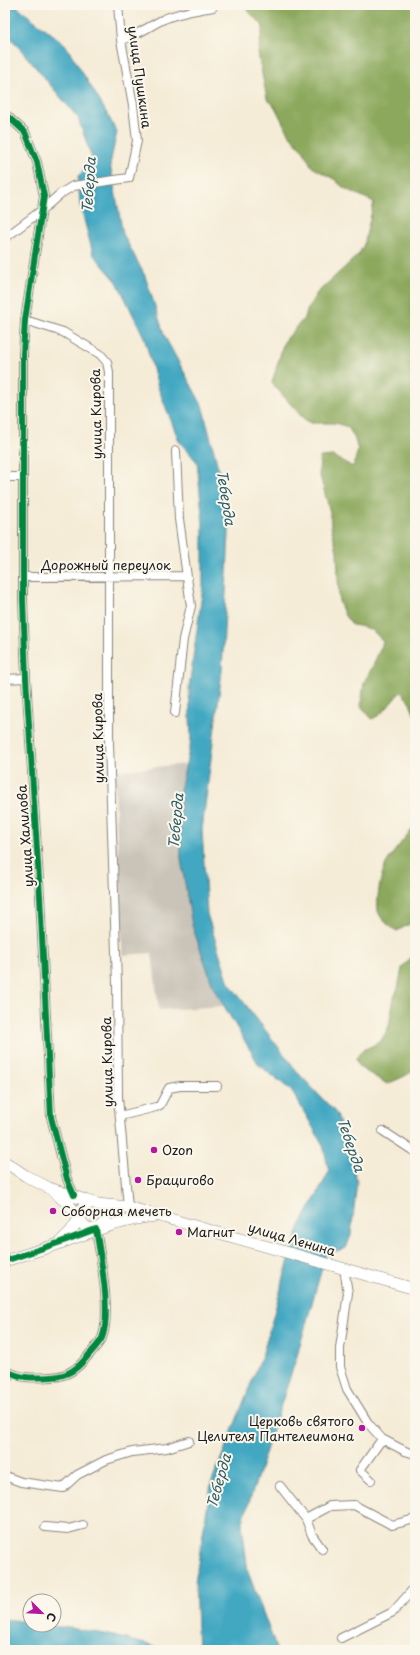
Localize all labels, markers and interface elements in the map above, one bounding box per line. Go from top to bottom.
street label: улица Пушкина [124,25,157,130]
water label: Теберда [76,155,101,213]
street label: улица Кирова [85,368,106,459]
water label: Теберда [212,469,241,528]
street label: Дорожный переулок [40,555,171,574]
street label: улица Кирова [87,692,108,783]
street label: улица Халилова [11,783,38,888]
water label: Теберда [163,791,188,850]
street label: улица Кирова [96,1016,117,1107]
water label: Теберда [333,1115,371,1176]
place label: Ozon [162,1140,193,1159]
marker: Ozon [149,1145,159,1155]
place label: Брацигово [146,1170,214,1189]
marker: Брацигово [133,1175,143,1185]
place label: Соборная мечеть [61,1201,172,1220]
marker: Соборная мечеть [48,1206,58,1216]
street label: улица Ленина [246,1217,339,1260]
place label: Магнит [187,1222,235,1241]
marker: Магнит [174,1227,184,1237]
place label: Церковь святого Целителя Пантелеимона [197,1411,355,1445]
marker: Церковь святого Целителя Пантелеимона [357,1423,367,1433]
water label: Теберда [201,1450,237,1510]
north arrow [22,1593,62,1633]
text: С [42,1610,61,1625]

